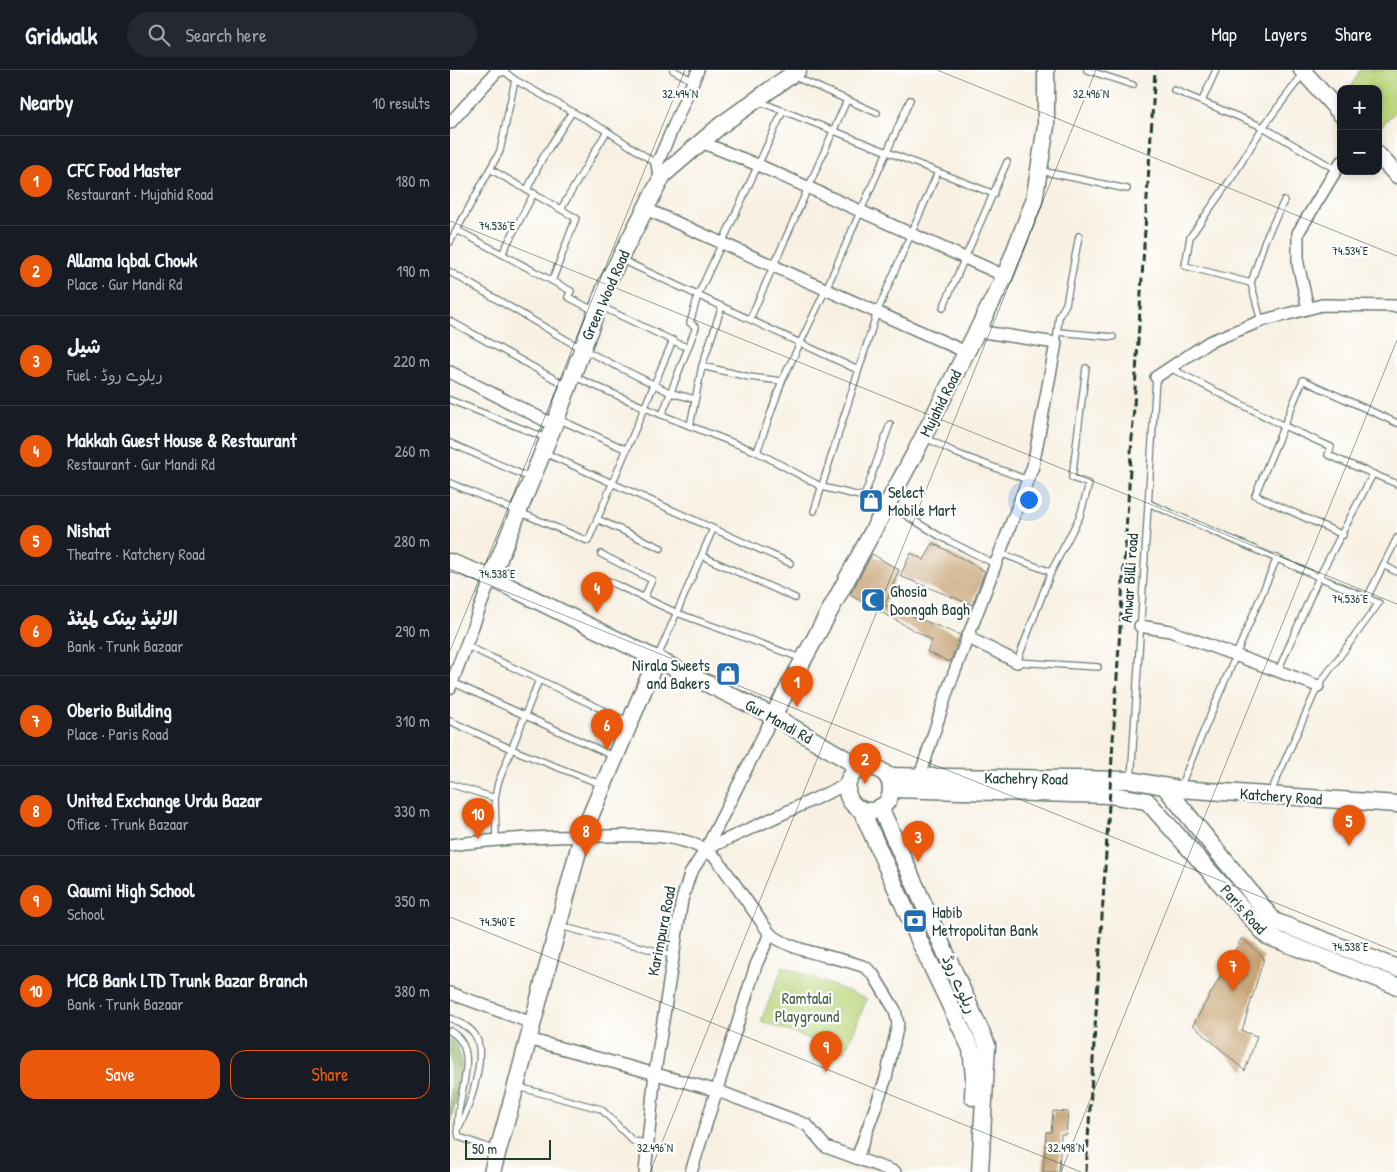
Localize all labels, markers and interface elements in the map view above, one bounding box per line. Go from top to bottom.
search box [127,12,477,57]
text: Gridwalk [25,19,97,51]
icon: search [145,21,173,49]
text: Search here [185,22,267,48]
text: Map [1211,22,1237,47]
text: Layers [1265,22,1307,47]
text: Share [1335,22,1372,47]
text: 32.494°N [662,85,698,102]
text: 32.496°N [1073,85,1109,102]
map controls [1337,85,1382,175]
button: + [1337,85,1382,130]
text: Nearby [20,88,73,117]
text: 10 results [372,92,430,114]
button: − [1337,130,1382,175]
text: CFC Food Master [67,157,181,183]
text: 1 [33,170,39,192]
text: 180 m [396,170,430,192]
text: Restaurant · Mujahid Road [67,183,213,205]
text: 74.536°E [479,217,516,234]
text: 74.534°E [1332,242,1369,259]
street label: Green Wood Road [575,246,635,344]
text: Allama Iqbal Chowk [67,247,197,273]
text: 2 [32,260,40,282]
text: 190 m [397,260,430,282]
text: Place · Gur Mandi Rd [67,273,182,295]
text: شیل [67,333,101,359]
text: 3 [32,350,40,372]
text: 220 m [393,350,430,372]
text: Fuel · ریلوے روڈ [67,364,163,386]
street label: Mujahid Road [914,366,966,440]
text: Makkah Guest House & Restaurant [67,427,297,453]
text: 4 [33,440,39,462]
text: 260 m [394,440,430,462]
text: Restaurant · Gur Mandi Rd [67,453,215,475]
place label: Select Mobile Mart [888,481,956,521]
your location [1016,487,1042,513]
shop icon: Select Mobile Mart [858,488,884,514]
text: Nishat [67,517,111,543]
text: 5 [33,530,39,552]
text: 280 m [394,530,430,552]
street label: Anwar Billi road [1115,533,1143,623]
text: Theatre · Katchery Road [67,543,205,565]
text: 74.538°E [479,565,516,582]
pin: 4 [581,572,613,613]
place label: Ghosia Doongah Bagh [890,580,970,620]
mosque icon: Ghosia Doongah Bagh [860,587,886,613]
text: 74.536°E [1332,590,1369,607]
text: الائیڈ بینک لمیٹڈ [67,605,178,631]
text: 6 [33,620,39,642]
text: 290 m [395,620,430,642]
text: Bank · Trunk Bazaar [67,635,183,657]
place label: Nirala Sweets and Bakers [632,654,710,694]
shop icon: Nirala Sweets and Bakers [715,661,741,687]
pin: 1 [781,666,813,707]
street label: Gur Mandi Rd [741,693,817,749]
text: Oberio Building [67,697,172,723]
pin: 6 [591,709,623,750]
text: 7 [32,710,40,732]
text: 310 m [395,710,430,732]
text: Place · Paris Road [67,723,168,745]
pin: 2 [849,743,881,784]
street label: Kachehry Road [984,766,1068,790]
street label: Katchery Road [1239,782,1323,810]
text: United Exchange Urdu Bazar [67,787,262,813]
pin: 10 [462,798,494,839]
text: 8 [33,800,39,822]
text: 330 m [394,800,430,822]
pin: 5 [1333,805,1365,846]
text: Office · Trunk Bazaar [67,813,189,835]
pin: 8 [570,815,602,856]
pin: 3 [902,821,934,862]
text: Qaumi High School [67,877,194,903]
street label: Paris Road [1216,879,1272,939]
street label: Karimpura Road [642,884,680,978]
text: 9 [33,890,39,912]
text: 350 m [394,890,430,912]
place label: Habib Metropolitan Bank [932,901,1038,941]
text: School [67,903,104,925]
bank icon: Habib Metropolitan Bank [902,908,928,934]
text: 74.540°E [479,913,516,930]
text: 74.538°E [1332,938,1369,955]
pin: 7 [1217,950,1249,991]
street label: ریلوے روڈ [937,951,983,1017]
text: MCB Bank LTD Trunk Bazar Branch [67,967,307,993]
text: 10 [30,980,42,1002]
text: 380 m [394,980,430,1002]
park label: Ramtalai Playground [775,987,839,1027]
text: Bank · Trunk Bazaar [67,993,183,1015]
pin: 9 [810,1031,842,1072]
button: Save [20,1050,220,1099]
button: Share [230,1050,430,1099]
scale bar [465,1137,551,1160]
text: 50 m [472,1139,497,1158]
text: 32.496°N [637,1139,673,1156]
text: 32.498°N [1048,1139,1084,1156]

